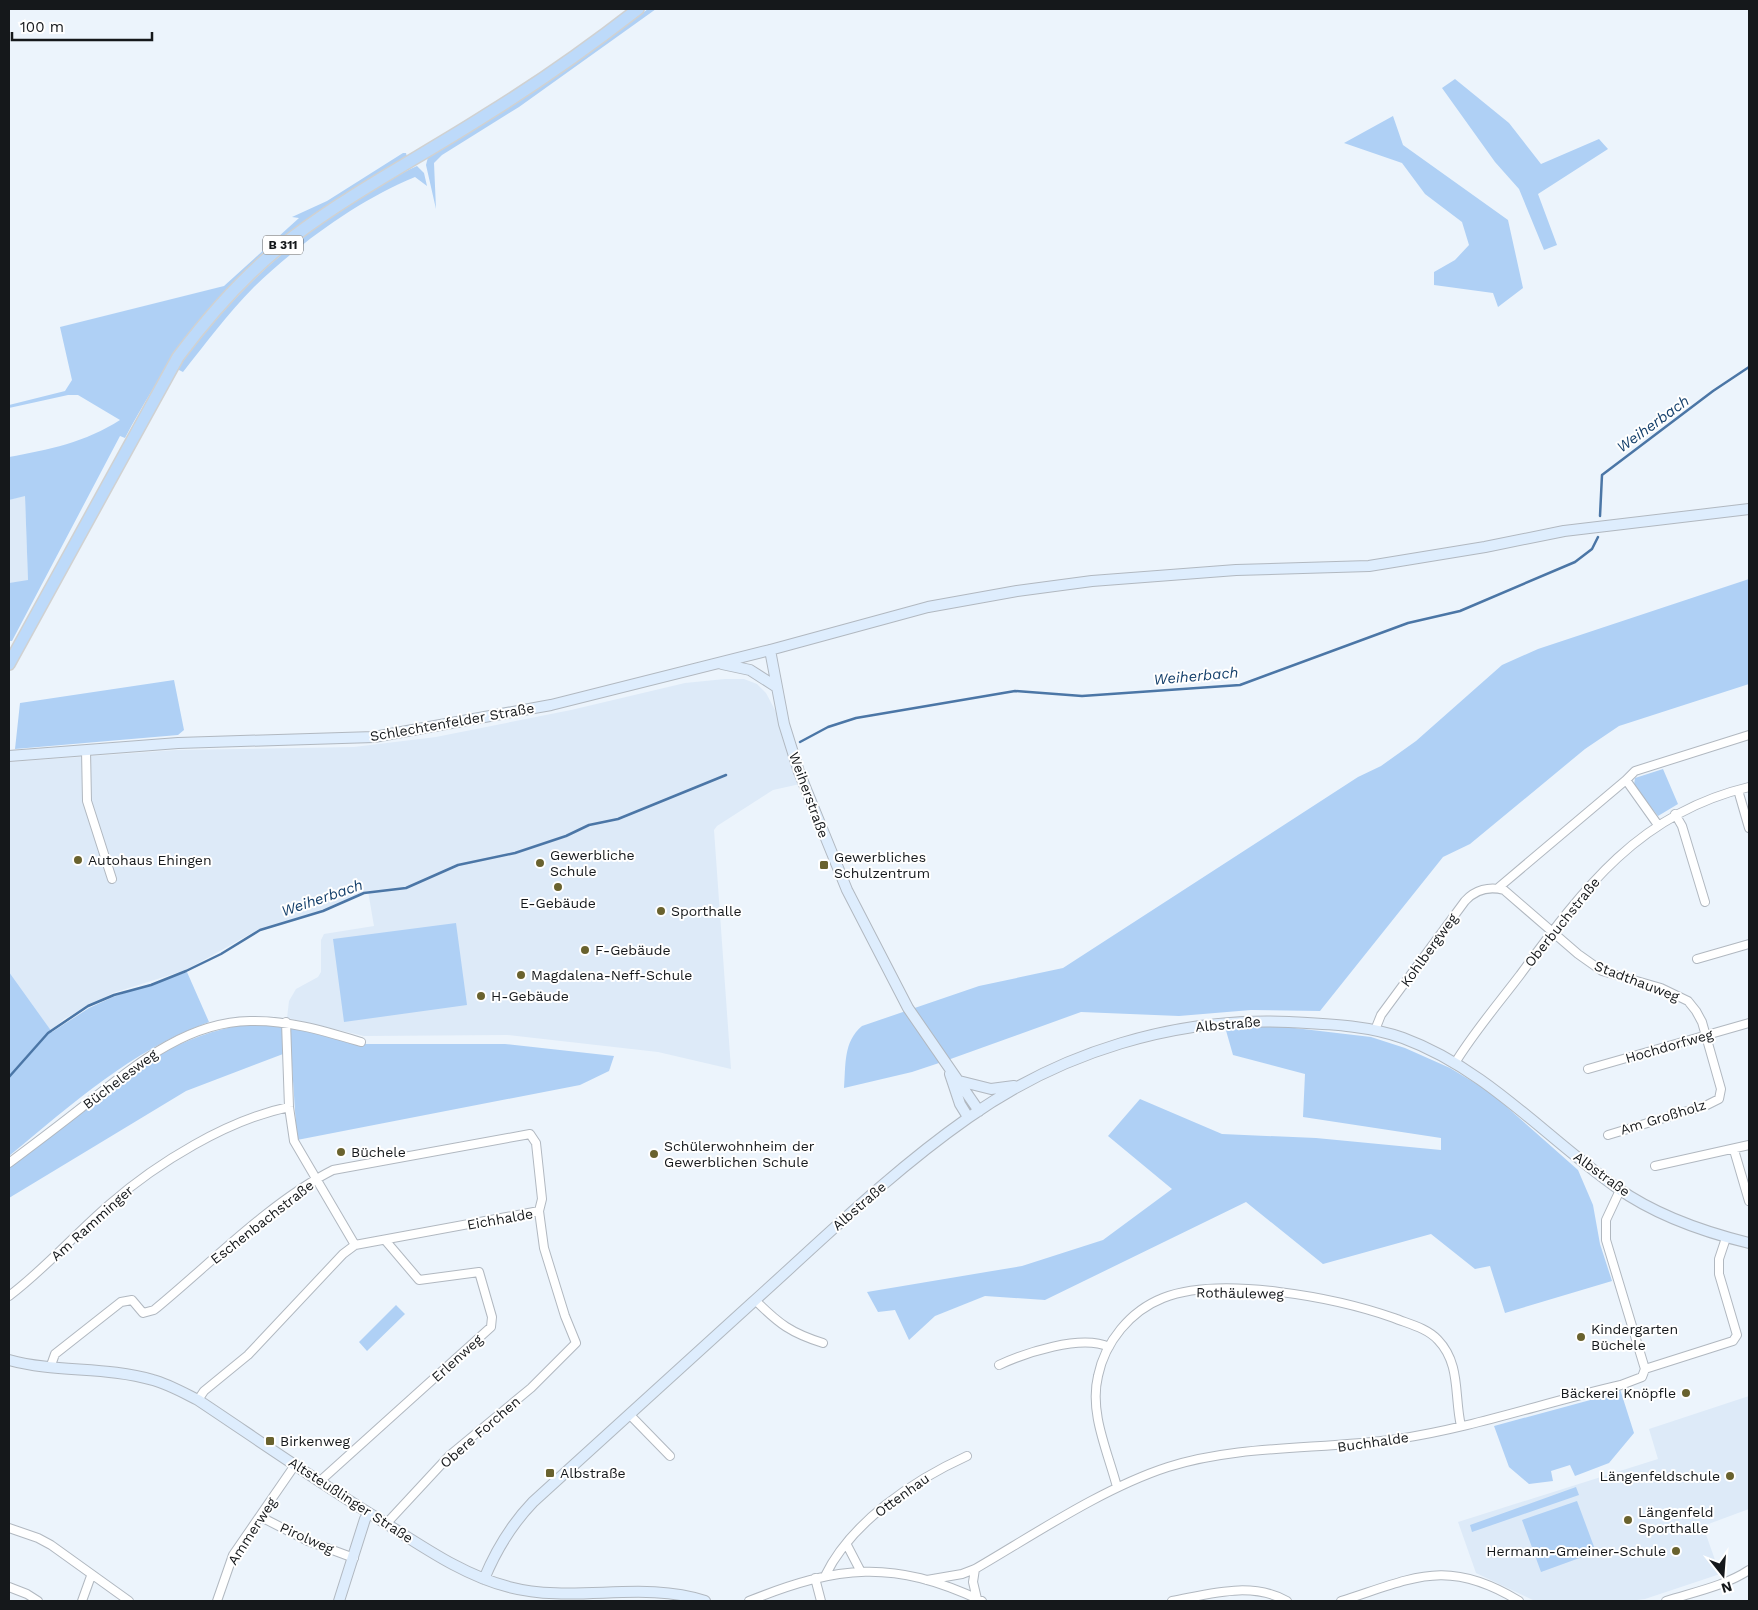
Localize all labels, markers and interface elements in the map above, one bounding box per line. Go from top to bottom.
scale bar [12,10,152,42]
text: 100 m [20,18,64,36]
road number: B 311 [263,236,303,254]
water label: Weiherbach [1613,392,1693,456]
water label: Weiherbach [1153,663,1239,689]
street label: Schlechtenfelder Straße [369,700,535,744]
street label: Weiherstraße [786,750,832,840]
place label: Gewerbliche Schule [550,847,635,879]
place label: Gewerbliches Schulzentrum [834,849,930,881]
place label: Autohaus Ehingen [88,852,212,868]
marker: Autohaus Ehingen [72,854,84,866]
marker: Gewerbliche Schule [534,857,546,869]
marker: Gewerbliches Schulzentrum [818,859,830,871]
street label: Oberbuchstraße [1521,874,1603,970]
water label: Weiherbach [279,876,365,920]
marker: E-Gebäude [552,881,564,893]
place label: E-Gebäude [520,895,596,911]
place label: Sporthalle [671,903,741,919]
marker: Sporthalle [655,905,667,917]
street label: Kohlbergweg [1397,910,1461,990]
place label: F-Gebäude [595,942,671,958]
marker: F-Gebäude [579,944,591,956]
street label: Stadthauweg [1592,957,1682,1005]
place label: Magdalena-Neff-Schule [531,967,692,983]
marker: Magdalena-Neff-Schule [515,969,527,981]
place label: H-Gebäude [491,988,569,1004]
marker: H-Gebäude [475,990,487,1002]
street label: Albstraße [1195,1013,1261,1035]
street label: Hochdorfweg [1623,1026,1715,1066]
street label: Büchelesweg [80,1046,161,1112]
street label: Am Großholz [1618,1096,1708,1138]
place label: Schülerwohnheim der Gewerblichen Schule [664,1138,815,1170]
place label: Büchele [351,1144,406,1160]
marker: Büchele [335,1146,347,1158]
marker: Schülerwohnheim der Gewerblichen Schule [648,1148,660,1160]
street label: Albstraße [1571,1148,1633,1200]
street label: Eschenbachstraße [207,1177,317,1267]
street label: Albstraße [829,1178,889,1234]
street label: Am Ramminger [48,1182,137,1264]
street label: Eichhalde [466,1205,534,1233]
street label: Rothäuleweg [1196,1284,1285,1302]
place label: Kindergarten Büchele [1591,1321,1678,1353]
street label: Erlenweg [428,1331,486,1385]
marker: Kindergarten Büchele [1575,1331,1587,1343]
place label: Bäckerei Knöpfle [1561,1385,1676,1401]
marker: Bäckerei Knöpfle [1680,1387,1692,1399]
street label: Obere Forchen [437,1393,523,1471]
street label: Buchhalde [1336,1429,1410,1455]
place label: Birkenweg [280,1433,350,1449]
marker: Birkenweg [264,1435,276,1447]
street label: Altsteußlinger Straße [286,1454,416,1546]
place label: Albstraße [560,1465,626,1481]
marker: Albstraße [544,1467,556,1479]
place label: Längenfeldschule [1600,1468,1720,1484]
street label: Ottenhau [872,1470,932,1520]
marker: Längenfeldschule [1724,1470,1736,1482]
street label: Ammerweg [224,1494,280,1568]
place label: Längenfeld Sporthalle [1638,1504,1714,1536]
marker: Längenfeld Sporthalle [1622,1514,1634,1526]
street label: Pirolweg [278,1519,337,1557]
place label: Hermann-Gmeiner-Schule [1486,1543,1666,1559]
marker: Hermann-Gmeiner-Schule [1670,1545,1682,1557]
north arrow [1698,1550,1748,1600]
text: N [1720,1578,1734,1597]

